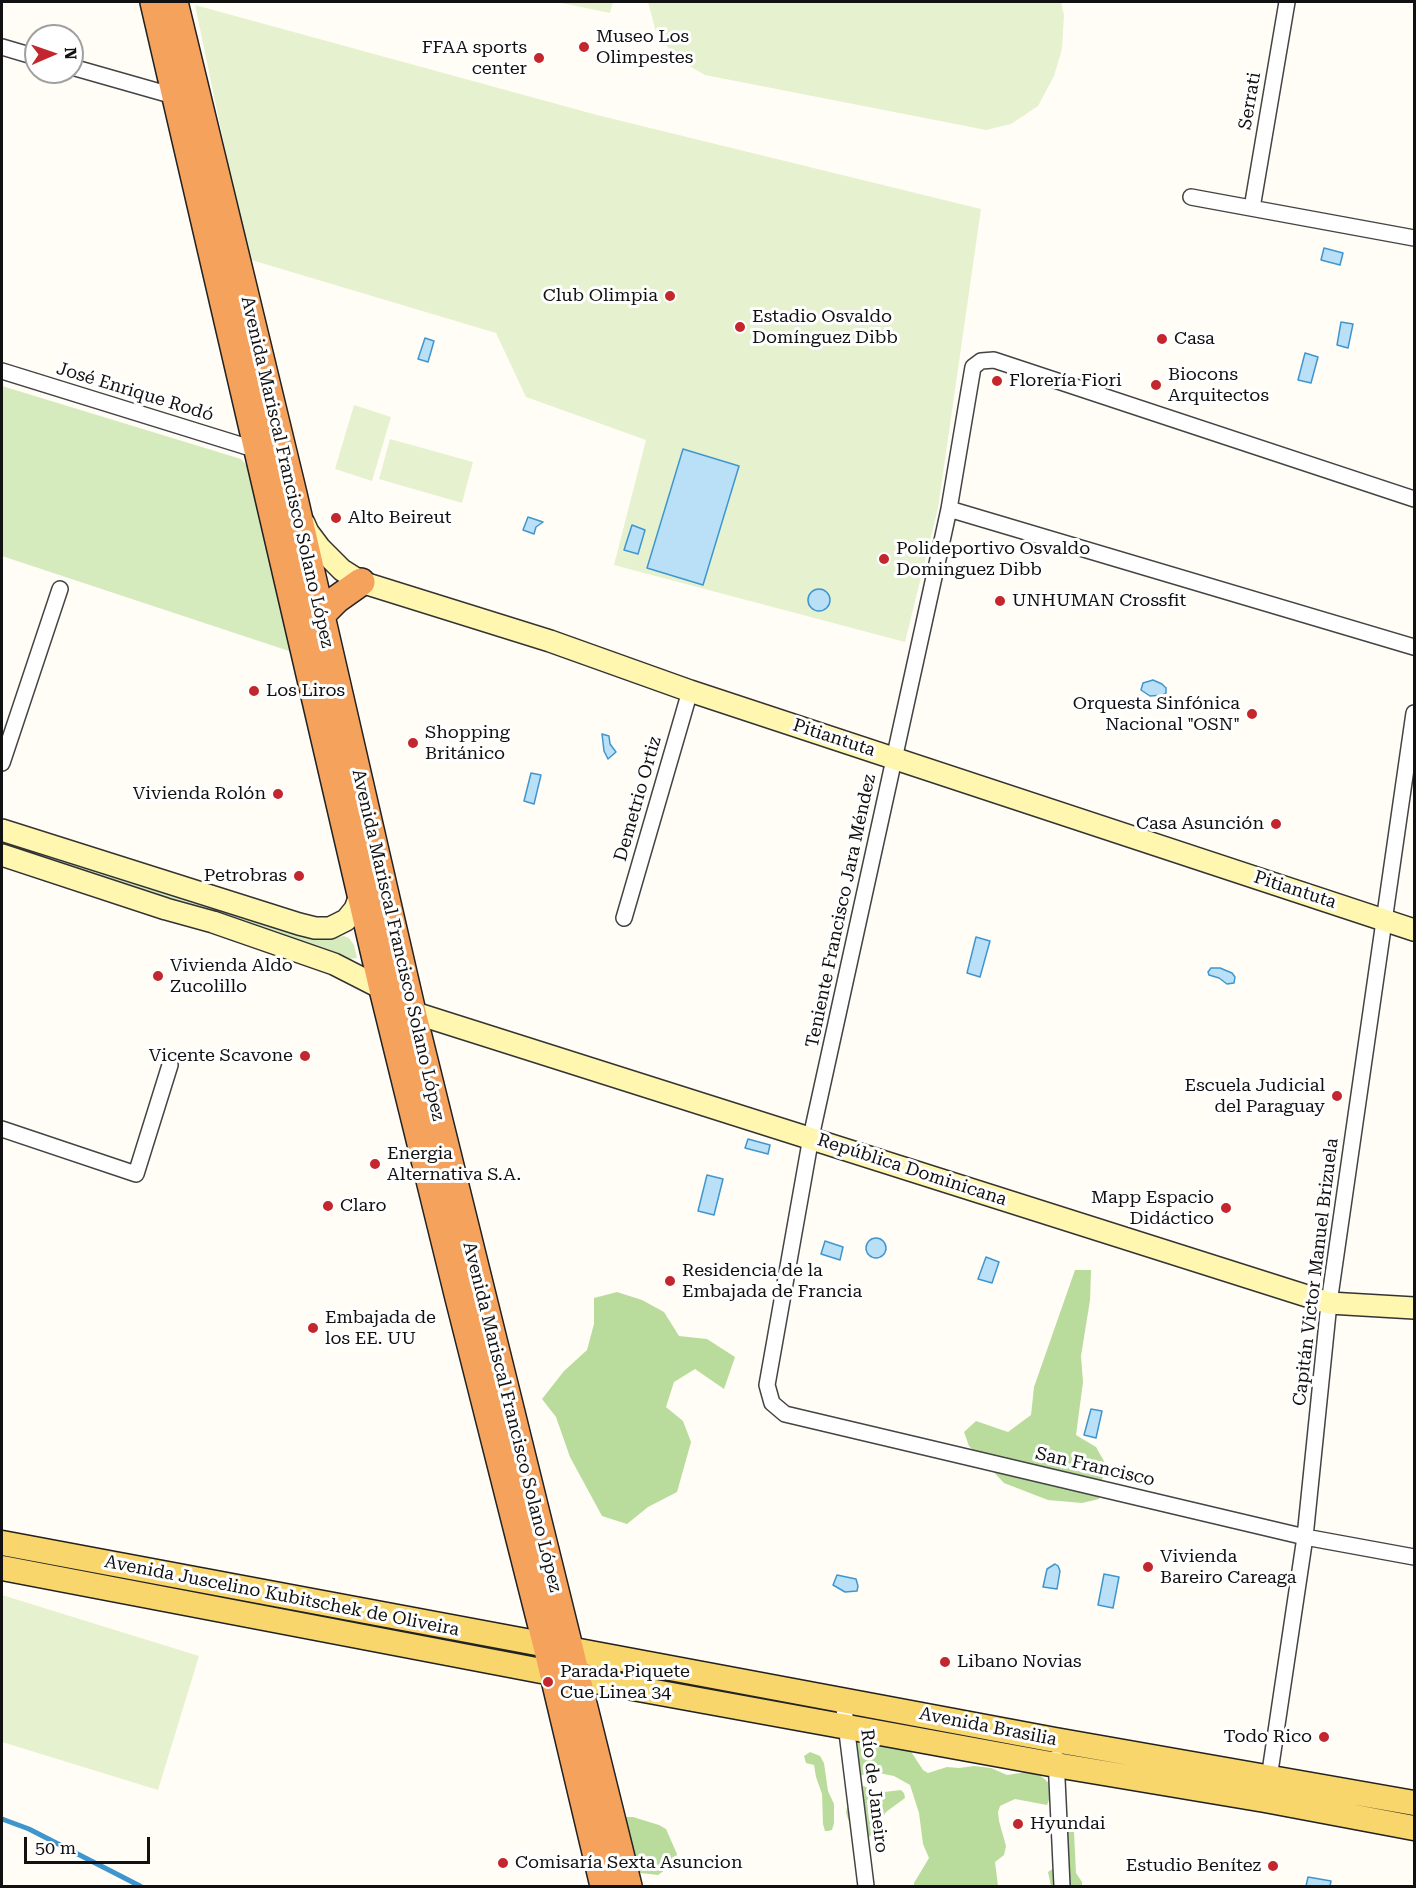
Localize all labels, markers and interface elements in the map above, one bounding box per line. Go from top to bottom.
north arrow [24,24,84,84]
place label: Museo Los Olimpestes [596,26,693,68]
place label: FFAA sports center [422,37,527,80]
marker: Museo Los Olimpestes [577,40,591,54]
text: N [61,47,80,60]
marker: FFAA sports center [532,51,546,65]
street label: Serrati [1234,71,1266,131]
place label: Club Olimpia [543,285,658,307]
marker: Club Olimpia [663,289,677,303]
street label: Avenida Mariscal Francisco Solano López [236,294,338,650]
place label: Estadio Osvaldo Domínguez Dibb [752,306,898,348]
marker: Estadio Osvaldo Domínguez Dibb [733,320,747,334]
place label: Casa [1174,328,1215,350]
marker: Casa [1155,332,1169,346]
street label: José Enrique Rodó [54,358,216,426]
place label: Biocons Arquitectos [1168,364,1269,406]
place label: Florería Fiori [1009,370,1122,392]
marker: Florería Fiori [990,374,1004,388]
marker: Biocons Arquitectos [1149,378,1163,392]
place label: Alto Beireut [348,507,451,529]
marker: Alto Beireut [329,511,343,525]
place label: Polideportivo Osvaldo Dominguez Dibb [896,538,1090,580]
marker: Polideportivo Osvaldo Dominguez Dibb [877,552,891,566]
place label: UNHUMAN Crossfit [1012,590,1186,612]
marker: UNHUMAN Crossfit [993,594,1007,608]
place label: Los Liros [266,680,345,702]
marker: Los Liros [247,684,261,698]
place label: Orquesta Sinfónica Nacional "OSN" [1073,693,1240,736]
marker: Orquesta Sinfónica Nacional "OSN" [1245,707,1259,721]
street label: Pitiantuta [790,715,878,761]
place label: Shopping Británico [425,722,510,764]
street label: Demetrio Ortiz [610,734,666,864]
marker: Shopping Británico [406,736,420,750]
street label: Avenida Mariscal Francisco Solano López [347,767,449,1123]
street label: Teniente Francisco Jara Méndez [801,772,881,1050]
place label: Vivienda Rolón [133,783,266,805]
marker: Vivienda Rolón [271,787,285,801]
place label: Casa Asunción [1136,813,1264,835]
marker: Casa Asunción [1269,817,1283,831]
place label: Petrobras [204,865,287,887]
street label: Pitiantuta [1251,867,1339,913]
marker: Petrobras [292,869,306,883]
place label: Vivienda Aldo Zucolillo [170,955,293,998]
marker: Vivienda Aldo Zucolillo [151,969,165,983]
place label: Vicente Scavone [149,1045,293,1067]
marker: Vicente Scavone [298,1049,312,1063]
place label: Escuela Judicial del Paraguay [1184,1075,1325,1118]
marker: Escuela Judicial del Paraguay [1330,1089,1344,1103]
street label: República Dominicana [814,1129,1010,1211]
street label: Capitán Victor Manuel Brizuela [1289,1137,1343,1407]
place label: Energia Alternativa S.A. [387,1143,521,1186]
marker: Energia Alternativa S.A. [368,1157,382,1171]
place label: Mapp Espacio Didáctico [1091,1187,1214,1230]
place label: Claro [340,1195,386,1217]
marker: Claro [321,1199,335,1213]
marker: Mapp Espacio Didáctico [1219,1201,1233,1215]
street label: Avenida Mariscal Francisco Solano López [458,1240,566,1594]
place label: Residencia de la Embajada de Francia [682,1260,862,1302]
marker: Residencia de la Embajada de Francia [663,1274,677,1288]
place label: Embajada de los EE. UU [325,1307,436,1350]
marker: Embajada de los EE. UU [306,1321,320,1335]
street label: San Francisco [1033,1443,1157,1491]
place label: Vivienda Bareiro Careaga [1160,1546,1297,1588]
street label: Avenida Juscelino Kubitschek de Oliveira [103,1551,461,1641]
marker: Vivienda Bareiro Careaga [1141,1560,1155,1574]
place label: Libano Novias [957,1651,1082,1673]
marker: Libano Novias [938,1655,952,1669]
place label: Parada Piquete Cue Linea 34 [560,1661,690,1704]
marker: Parada Piquete Cue Linea 34 [541,1675,555,1689]
street label: Avenida Brasilia [917,1703,1059,1751]
place label: Todo Rico [1224,1726,1312,1748]
street label: Río de Janeiro [856,1728,892,1854]
marker: Todo Rico [1317,1730,1331,1744]
place label: Hyundai [1030,1813,1106,1835]
marker: Hyundai [1011,1817,1025,1831]
scale bar [27,1825,153,1863]
text: 50 m [35,1837,76,1858]
place label: Comisaría Sexta Asuncion [515,1852,743,1874]
place label: Estudio Benítez [1126,1855,1261,1877]
marker: Comisaría Sexta Asuncion [496,1856,510,1870]
marker: Estudio Benítez [1266,1859,1280,1873]

